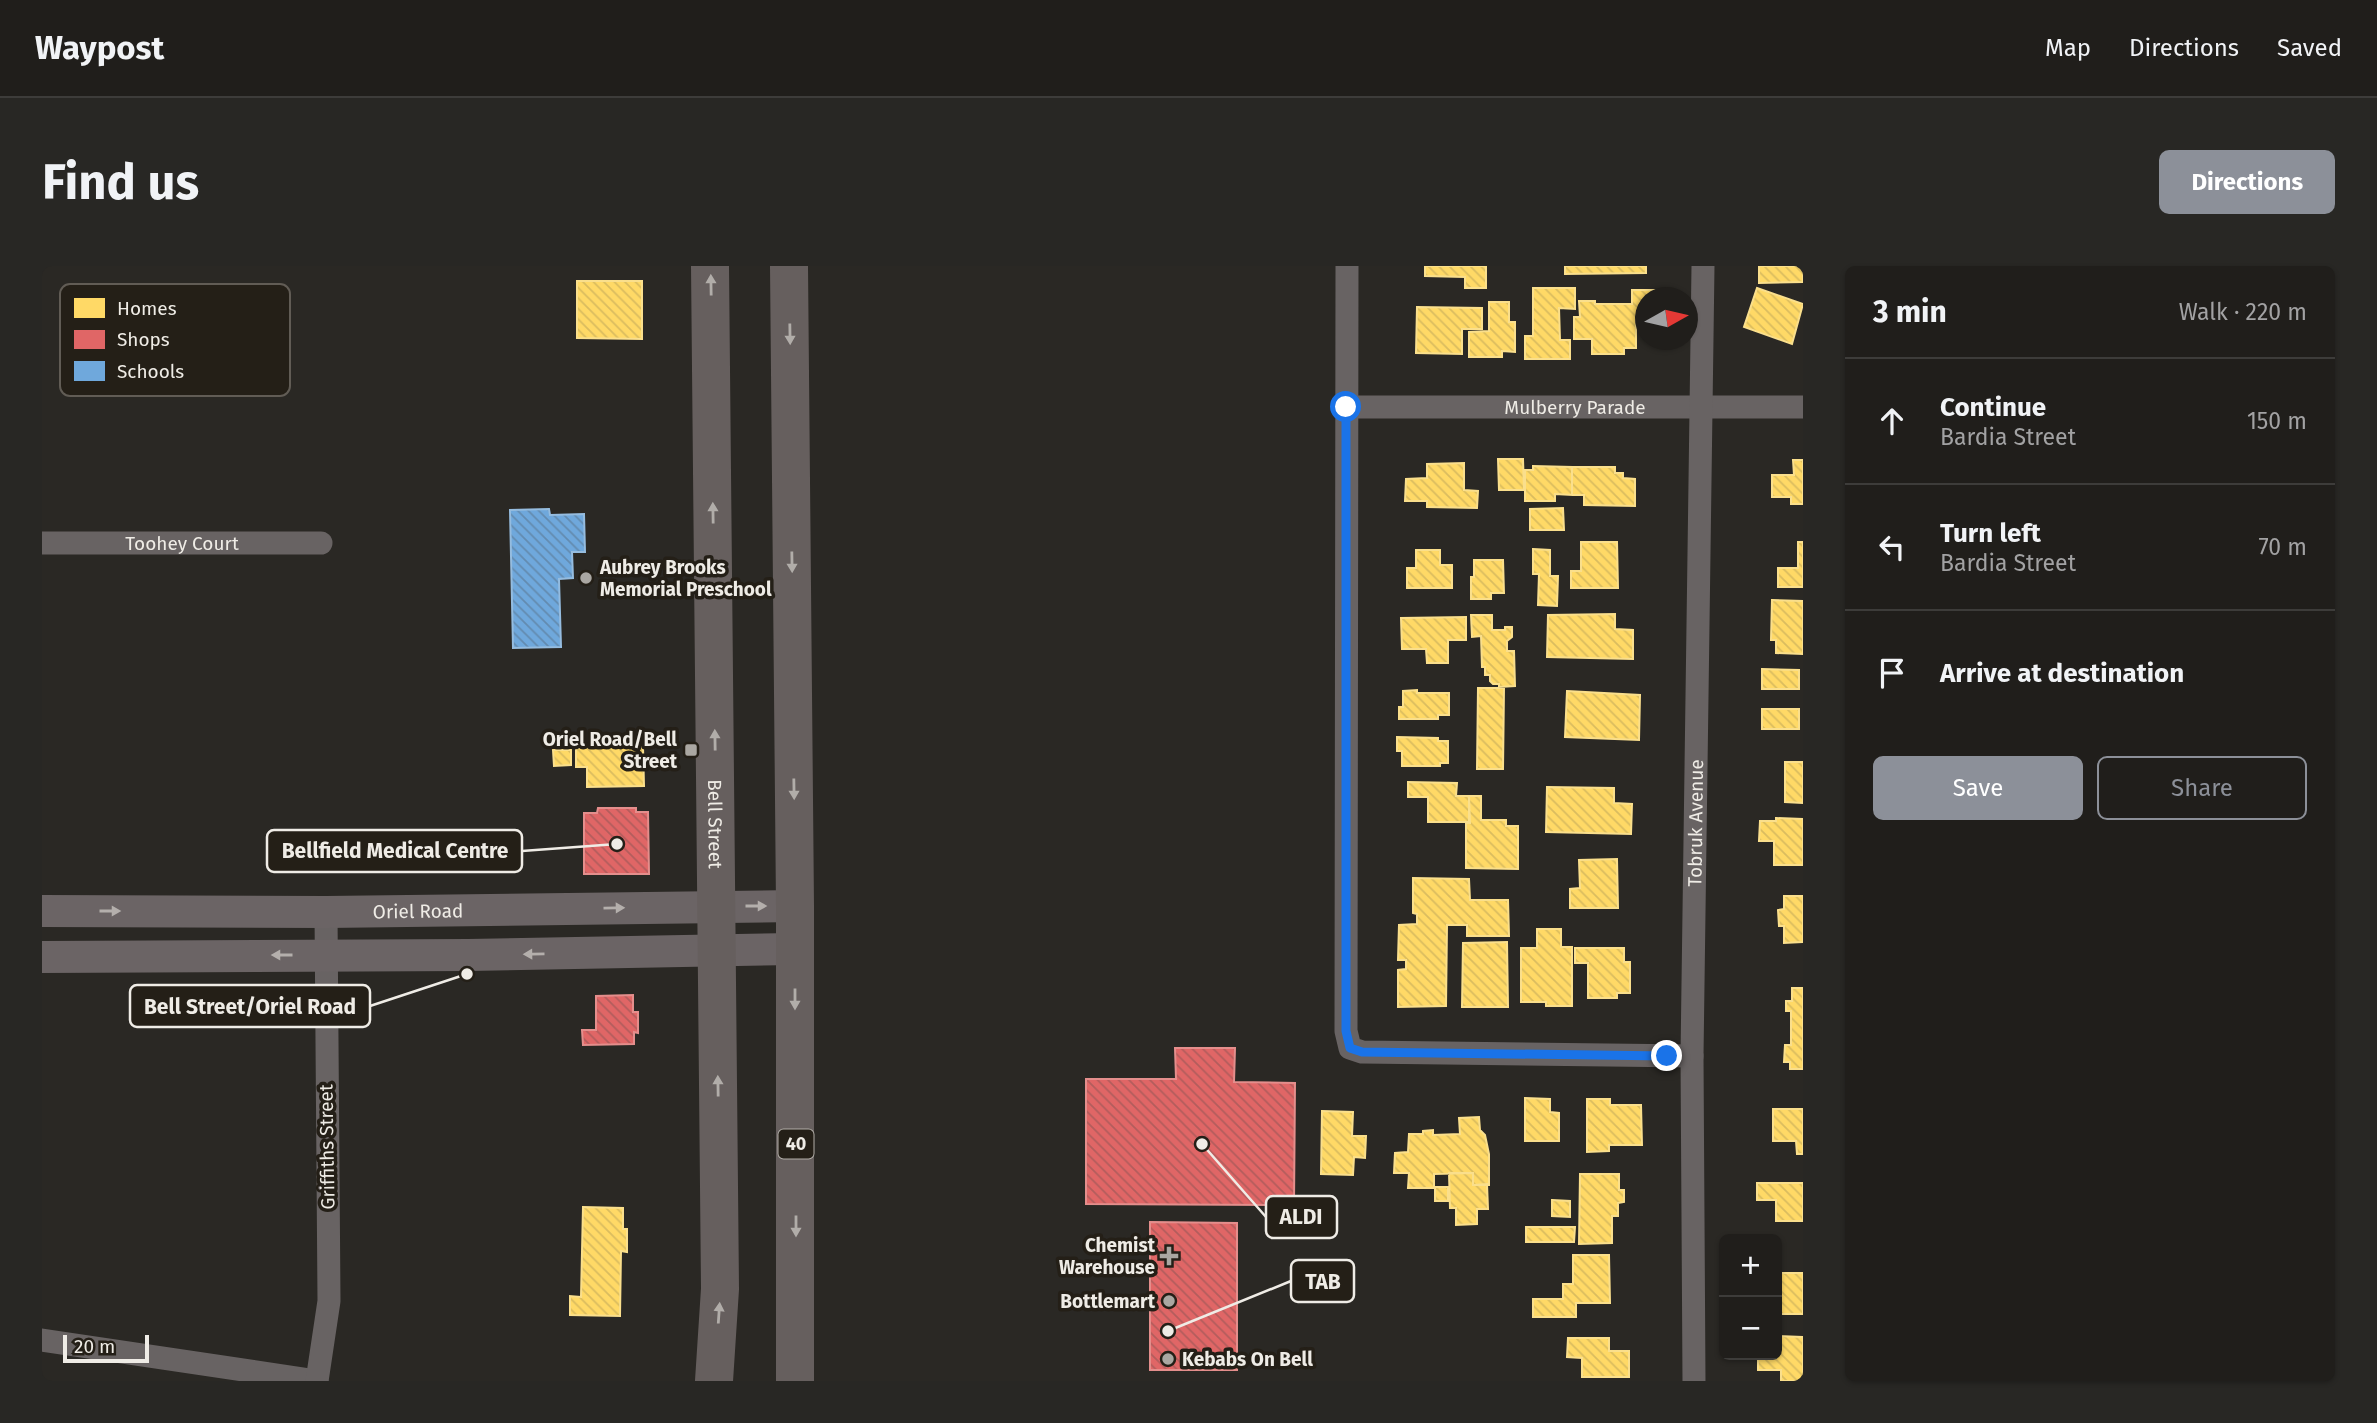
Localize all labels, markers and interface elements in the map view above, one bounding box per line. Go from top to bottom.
text: Waypost [35,28,164,68]
text: Map [2045,34,2091,62]
text: Directions [2129,34,2239,62]
text: Saved [2277,34,2342,62]
button: Directions [2159,150,2335,214]
text: Find us [42,153,199,212]
one-way arrow [705,274,716,296]
legend [60,284,290,396]
north arrow [1635,287,1698,350]
text: 3 min [1873,294,1947,330]
text: Homes [117,297,177,320]
text: Walk · 220 m [2179,298,2307,326]
one-way arrow [784,323,796,345]
text: Shops [117,328,170,351]
text: Schools [117,360,184,383]
route start [1330,391,1361,422]
text: Continue [1940,392,2046,423]
street label: Mulberry Parade [1504,396,1646,419]
icon: ahead [1873,402,1911,440]
text: 150 m [2247,407,2307,435]
text: Bardia Street [1940,423,2076,451]
one-way arrow [707,502,718,524]
text: Turn left [1940,518,2041,549]
icon: left [1873,528,1911,566]
street label: Toohey Court [125,532,239,555]
text: 70 m [2258,533,2307,561]
text: Bardia Street [1940,549,2076,577]
one-way arrow [786,551,798,573]
place label: Aubrey Brooks Memorial Preschool [599,556,772,601]
marker: Aubrey Brooks Memorial Preschool [578,570,594,586]
icon: arrive [1873,654,1911,692]
text: Arrive at destination [1940,658,2184,689]
place label: Oriel Road/Bell Street [543,728,678,773]
one-way arrow [709,729,721,751]
marker: Oriel Road/Bell Street [683,742,699,758]
button: Save [1873,756,2083,820]
button: Share [2097,756,2307,820]
street label: Tobruk Avenue [1683,759,1708,887]
one-way arrow [788,778,800,800]
street label: Bell Street [704,779,727,869]
callout: Bellfield Medical Centre [267,830,522,872]
text: Bellfield Medical Centre [282,838,509,864]
street label: Oriel Road [373,899,463,923]
one-way arrow [745,900,767,912]
one-way arrow [604,902,626,914]
one-way arrow [99,905,121,917]
one-way arrow [523,948,545,960]
one-way arrow [271,949,293,961]
callout: Bell Street/Oriel Road [130,985,370,1027]
one-way arrow [789,988,801,1010]
text: Bell Street/Oriel Road [144,994,356,1020]
route end [1651,1040,1682,1071]
one-way arrow [712,1074,723,1096]
street label: Griffiths Street [314,1084,340,1210]
road number: 40 [778,1130,814,1158]
callout: ALDI [1266,1196,1337,1238]
text: ALDI [1279,1204,1323,1230]
one-way arrow [790,1216,802,1238]
place label: Chemist Warehouse [1059,1234,1156,1279]
map controls [1719,1234,1782,1360]
button: + [1719,1234,1782,1297]
marker: Chemist Warehouse [1161,1248,1177,1264]
callout: TAB [1291,1260,1354,1302]
text: TAB [1305,1269,1341,1295]
place label: Bottlemart [1060,1290,1156,1313]
marker: Bottlemart [1161,1293,1177,1309]
button: − [1719,1297,1782,1360]
one-way arrow [714,1302,725,1324]
scale bar [63,1332,149,1364]
text: 20 m [74,1335,115,1358]
place label: Kebabs On Bell [1182,1348,1313,1371]
marker: Kebabs On Bell [1160,1351,1176,1367]

